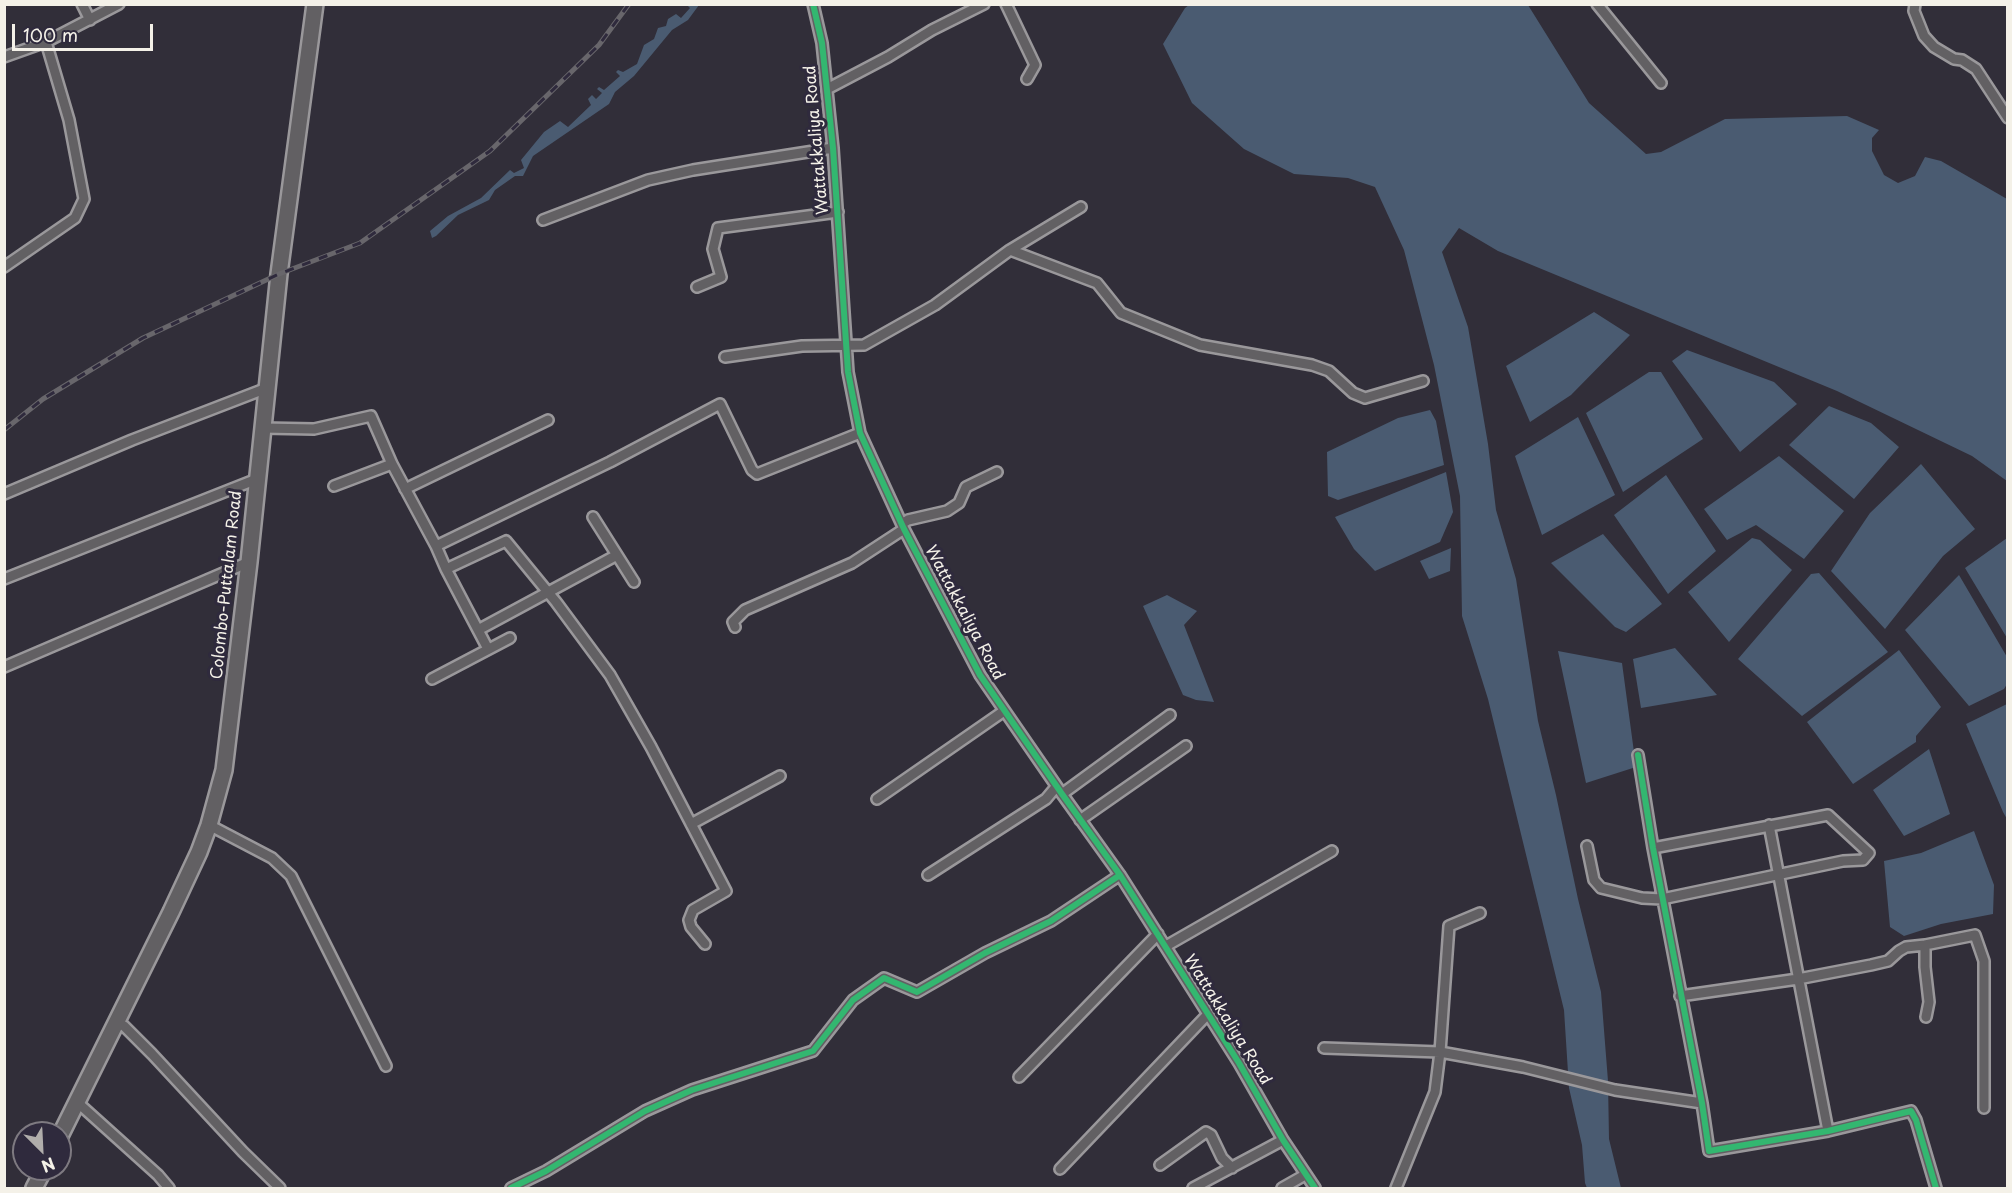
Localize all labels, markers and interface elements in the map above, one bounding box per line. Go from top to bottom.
scale bar [15,12,156,50]
text: 100 m [23,21,78,48]
street label: Wattakkaliya Road [801,64,833,216]
street label: Colombo-Puttalam Road [208,490,246,680]
street label: Wattakkaliya Road [920,542,1008,684]
street label: Wattakkaliya Road [1179,951,1275,1089]
north arrow [12,1121,72,1181]
text: N [38,1152,59,1179]

